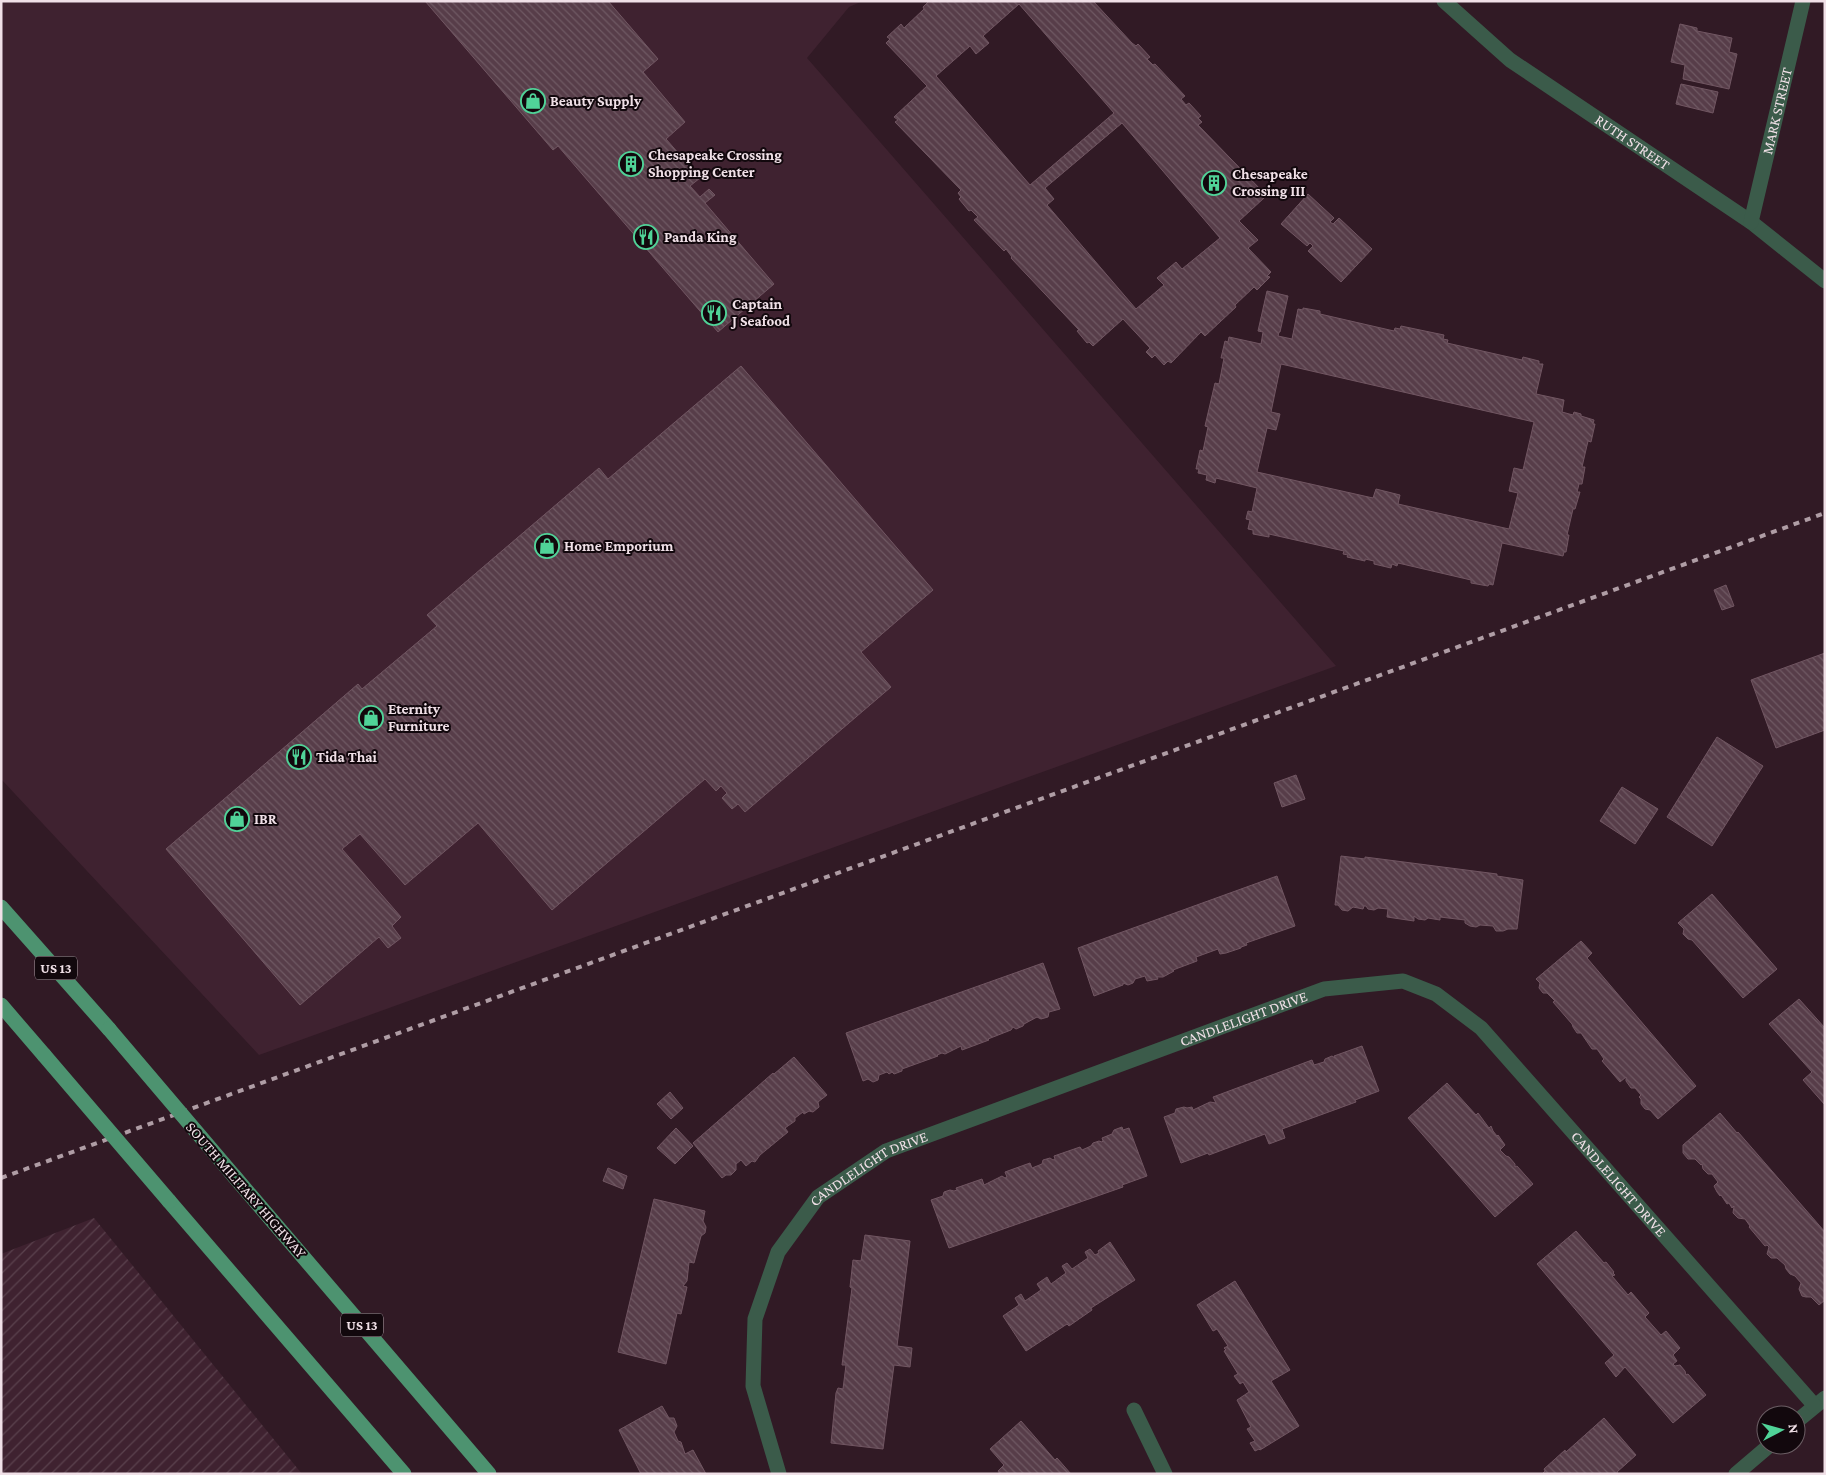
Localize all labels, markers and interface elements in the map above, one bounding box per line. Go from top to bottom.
street label: MARK STREET [1759,66,1795,156]
shop icon: Beauty Supply [520,88,546,114]
place label: Beauty Supply [550,93,642,109]
street label: RUTH STREET [1592,111,1673,173]
place label: Chesapeake Crossing Shopping Center [648,147,782,180]
building icon: Chesapeake Crossing Shopping Center [618,151,644,177]
place label: Chesapeake Crossing III [1232,166,1308,199]
building icon: Chesapeake Crossing III [1201,170,1227,196]
restaurant icon: Panda King [633,224,659,250]
place label: Panda King [664,229,737,245]
place label: Captain J Seafood [730,296,791,329]
restaurant icon: Captain J Seafood [701,300,727,326]
shop icon: Home Emporium [534,533,560,559]
place label: Home Emporium [564,538,674,554]
place label: Eternity Furniture [388,701,450,734]
shop icon: Eternity Furniture [358,705,384,731]
restaurant icon: Tida Thai [286,744,312,770]
place label: Tida Thai [316,749,378,765]
shop icon: IBR [224,806,250,832]
place label: IBR [254,811,278,827]
road number: US 13 [35,956,77,980]
street label: CANDLELIGHT DRIVE [1178,988,1310,1050]
street label: SOUTH MILITARY HIGHWAY [183,1119,309,1261]
street label: CANDLELIGHT DRIVE [806,1128,930,1209]
street label: CANDLELIGHT DRIVE [1568,1128,1669,1240]
road number: US 13 [341,1314,383,1336]
north arrow [1756,1405,1806,1455]
text: N [1785,1423,1802,1435]

